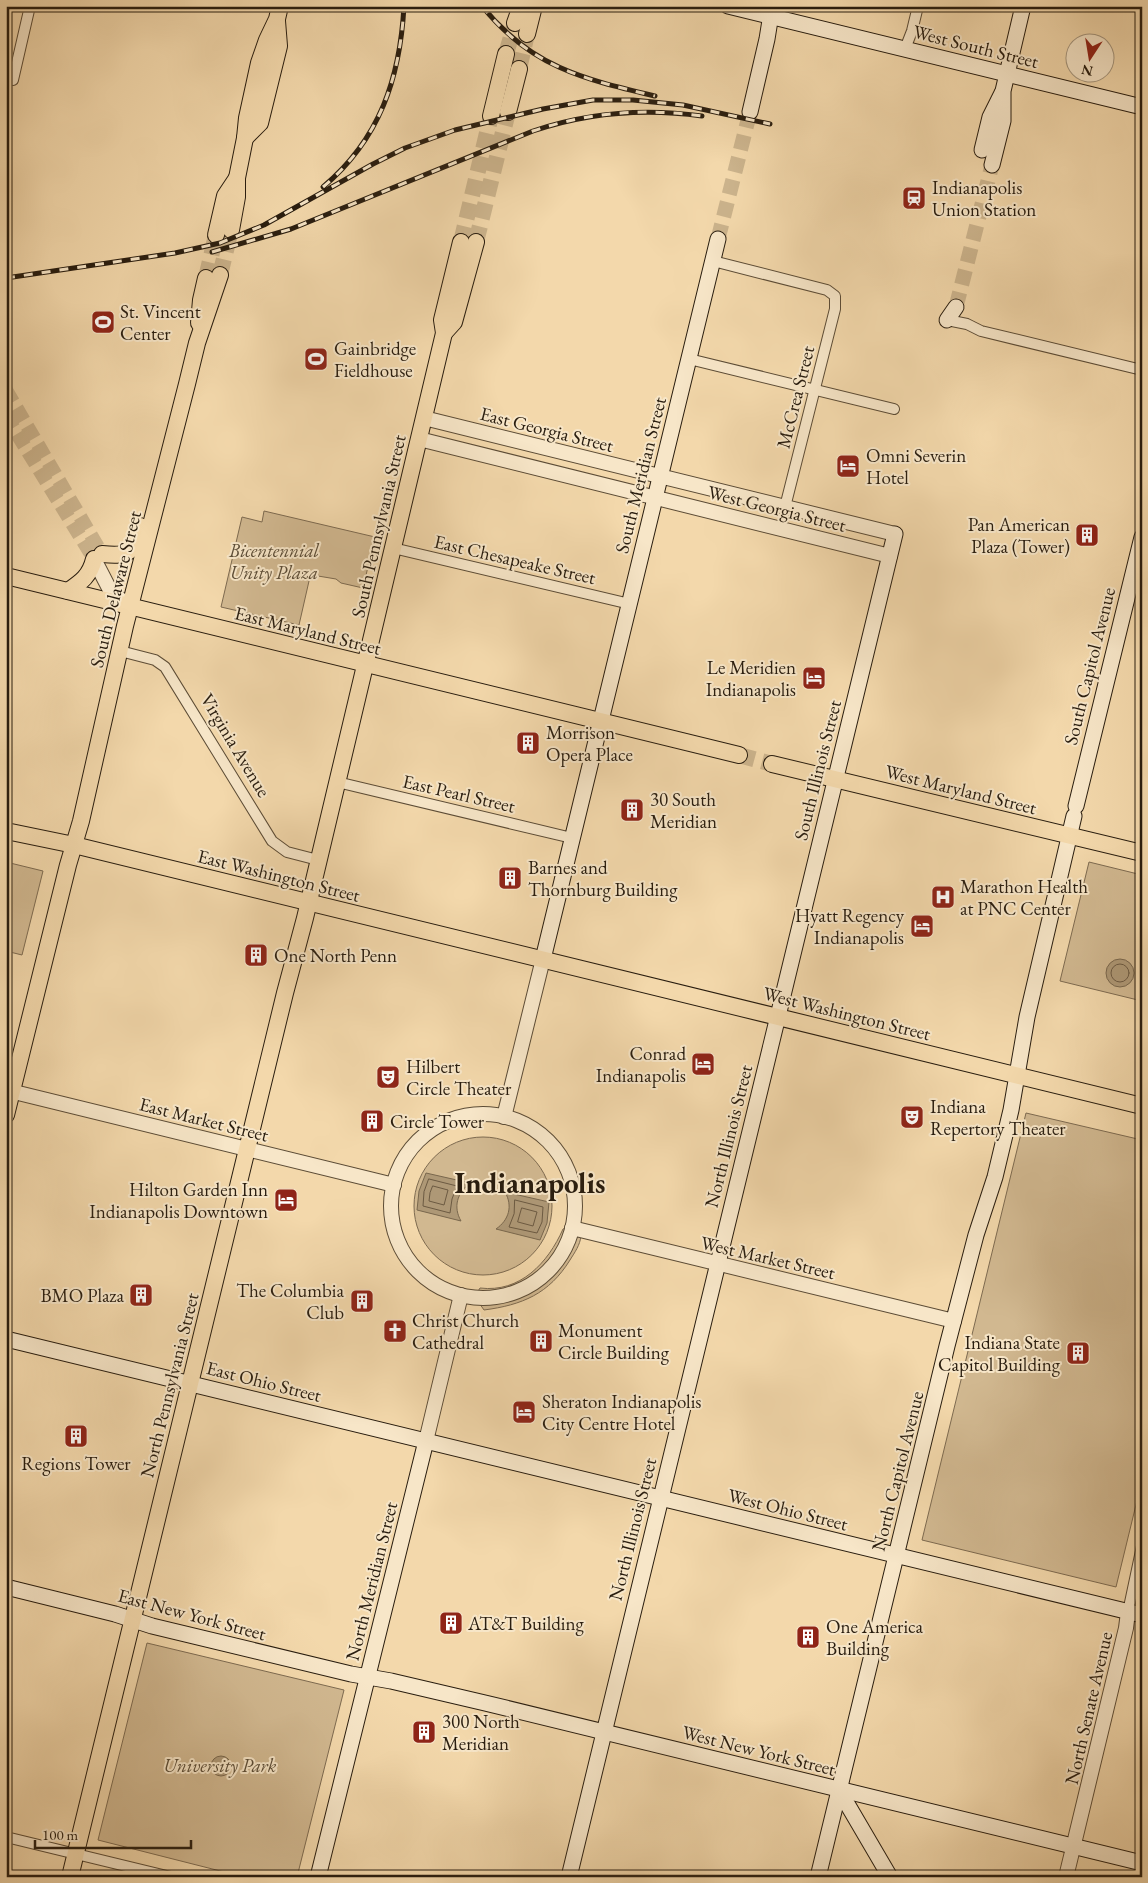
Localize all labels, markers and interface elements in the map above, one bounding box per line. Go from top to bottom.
street label: West South Street [911,19,1041,74]
north arrow [1066,32,1116,82]
text: N [1079,61,1095,81]
place label: Indianapolis Union Station [932,175,1036,222]
station icon: Indianapolis Union Station [901,185,927,211]
place label: St. Vincent Center [120,299,201,346]
sports icon: St. Vincent Center [90,309,116,335]
place label: Gainbridge Fieldhouse [334,336,416,383]
street label: McCrea Street [771,343,820,451]
sports icon: Gainbridge Fieldhouse [303,346,329,372]
street label: South Meridian Street [609,394,672,556]
street label: East Georgia Street [478,401,616,458]
street label: South Pennsylvania Street [345,432,412,620]
place label: Omni Severin Hotel [866,443,966,490]
hotel icon: Omni Severin Hotel [835,453,861,479]
street label: West Georgia Street [705,479,849,538]
street label: South Delaware Street [84,508,147,670]
place label: Pan American Plaza (Tower) [968,512,1070,559]
building icon: Pan American Plaza (Tower) [1074,522,1100,548]
street label: East Chesapeake Street [432,529,598,590]
park label: Bicentennial Unity Plaza [228,538,319,585]
street label: South Capitol Avenue [1058,585,1121,747]
street label: East Maryland Street [232,600,384,661]
place label: Le Meridien Indianapolis [706,655,796,702]
hotel icon: Le Meridien Indianapolis [801,665,827,691]
street label: Virginia Avenue [195,689,276,802]
street label: South Illinois Street [788,697,847,843]
place label: Morrison Opera Place [546,720,633,767]
building icon: Morrison Opera Place [515,730,541,756]
street label: West Maryland Street [883,759,1039,820]
street label: East Pearl Street [400,768,518,819]
place label: 30 South Meridian [650,787,717,834]
building icon: 30 South Meridian [619,797,645,823]
street label: East Washington Street [195,843,363,908]
place label: Barnes and Thornburg Building [528,855,678,902]
building icon: Barnes and Thornburg Building [497,865,523,891]
place label: Marathon Health at PNC Center [960,874,1088,921]
hospital icon: Marathon Health at PNC Center [930,884,956,910]
place label: Hyatt Regency Indianapolis [795,903,905,950]
hotel icon: Hyatt Regency Indianapolis [909,913,935,939]
building icon: One North Penn [243,942,269,968]
place label: One North Penn [274,943,397,968]
street label: West Washington Street [761,981,933,1046]
place label: Conrad Indianapolis [596,1041,686,1088]
hotel icon: Conrad Indianapolis [690,1051,716,1077]
place label: Hilbert Circle Theater [406,1054,512,1101]
street label: North Illinois Street [699,1062,758,1210]
theatre icon: Hilbert Circle Theater [375,1064,401,1090]
street label: East Market Street [137,1091,271,1148]
place label: Indiana Repertory Theater [930,1094,1066,1141]
theatre icon: Indiana Repertory Theater [899,1104,925,1130]
building icon: Circle Tower [359,1108,385,1134]
place label: Circle Tower [390,1109,485,1134]
district label: Indianapolis [455,1164,605,1202]
place label: Hilton Garden Inn Indianapolis Downtown [89,1177,268,1224]
hotel icon: Hilton Garden Inn Indianapolis Downtown [273,1187,299,1213]
street label: West Market Street [698,1230,838,1285]
place label: The Columbia Club [236,1278,344,1325]
building icon: BMO Plaza [128,1282,154,1308]
place label: BMO Plaza [40,1283,124,1308]
building icon: The Columbia Club [349,1288,375,1314]
street label: North Pennsylvania Street [134,1290,205,1480]
place label: Christ Church Cathedral [412,1308,520,1355]
church icon: Christ Church Cathedral [382,1318,408,1344]
place label: Monument Circle Building [558,1318,670,1365]
building icon: Monument Circle Building [528,1328,554,1354]
place label: Indiana State Capitol Building [938,1330,1061,1377]
building icon: Indiana State Capitol Building [1065,1340,1091,1366]
street label: East Ohio Street [204,1355,324,1408]
place label: Sheraton Indianapolis City Centre Hotel [542,1389,701,1436]
street label: North Capitol Avenue [866,1389,929,1554]
hotel icon: Sheraton Indianapolis City Centre Hotel [511,1399,537,1425]
building icon: Regions Tower [63,1423,89,1449]
place label: Regions Tower [21,1451,131,1476]
street label: North Illinois Street [603,1455,662,1603]
street label: West Ohio Street [725,1483,850,1536]
street label: North Meridian Street [340,1499,403,1663]
street label: East New York Street [115,1583,269,1646]
building icon: AT&T Building [438,1610,464,1636]
place label: AT&T Building [467,1611,585,1636]
place label: One America Building [826,1614,924,1661]
building icon: One America Building [795,1624,821,1650]
street label: North Senate Avenue [1059,1629,1118,1787]
place label: 300 North Meridian [442,1709,520,1756]
building icon: 300 North Meridian [411,1719,437,1745]
street label: West New York Street [679,1719,838,1782]
park label: University Park [164,1753,277,1778]
scale bar [35,1818,191,1850]
text: 100 m [42,1825,79,1844]

